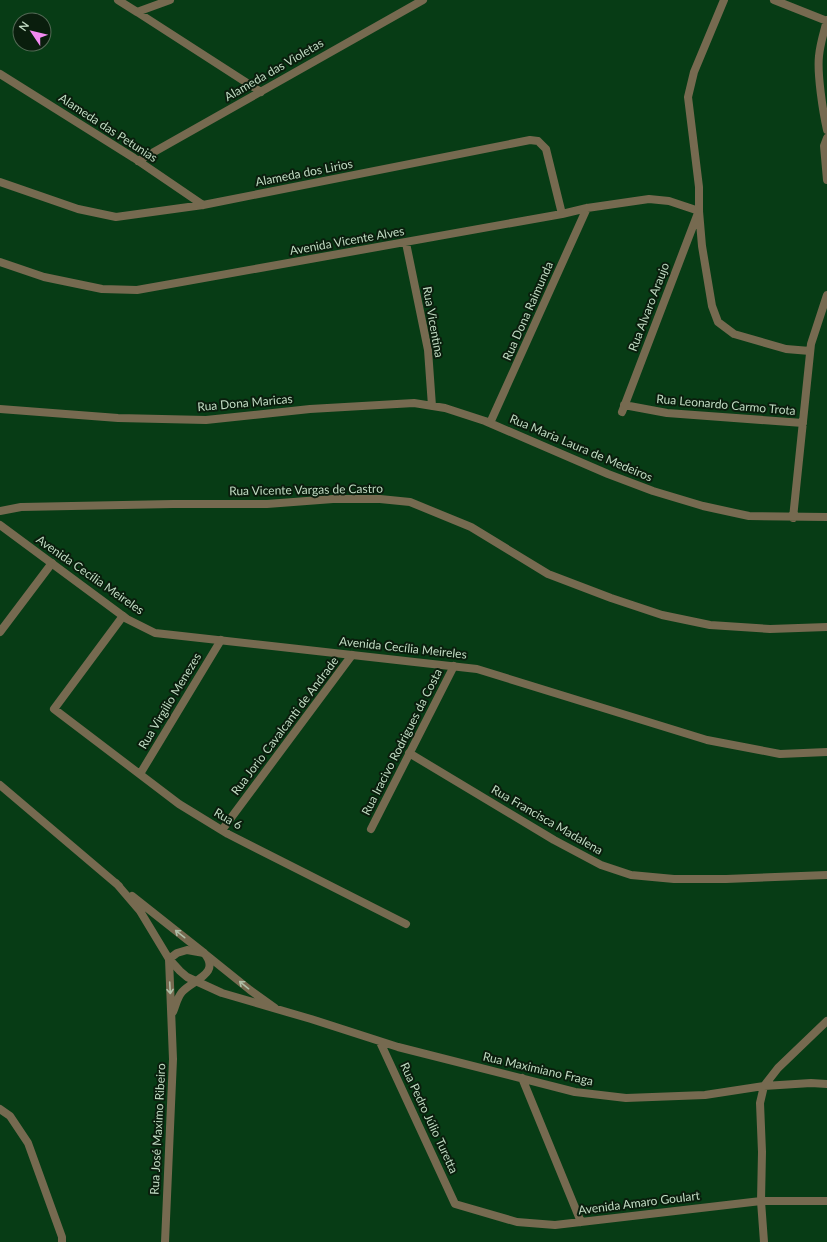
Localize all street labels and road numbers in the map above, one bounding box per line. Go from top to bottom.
street label: Alameda das Violetas [222,35,326,104]
street label: Alameda das Petunias [56,90,160,165]
street label: Alameda dos Lirios [254,156,354,189]
street label: Avenida Vicente Alves [288,223,405,258]
street label: Rua Dona Raimunda [499,259,556,363]
street label: Rua Alvaro Araujo [625,260,672,353]
street label: Rua Vicentina [420,285,447,359]
street label: Rua Dona Maricas [197,391,293,414]
street label: Rua Leonardo Carmo Trota [656,391,796,418]
street label: Rua Maria Laura de Medeiros [507,411,655,484]
street label: Rua Vicente Vargas de Castro [229,481,383,498]
street label: Avenida Cecília Meireles [34,532,147,617]
street label: Avenida Cecília Meireles [339,633,468,662]
street label: Rua Virgilio Menezes [135,650,204,752]
street label: Rua Jorio Cavalcanti de Andrade [228,654,342,798]
street label: Rua Iracivo Rodrigues da Costa [358,666,445,818]
street label: Rua Francisca Madalena [489,782,606,858]
street label: Rua 6 [212,805,245,833]
street label: Rua Maximiano Fraga [481,1049,595,1089]
street label: Rua Pedro Júlio Turetta [397,1060,462,1176]
street label: Rua José Maximo Ribeiro [147,1063,168,1195]
street label: Avenida Amaro Goulart [577,1188,701,1217]

